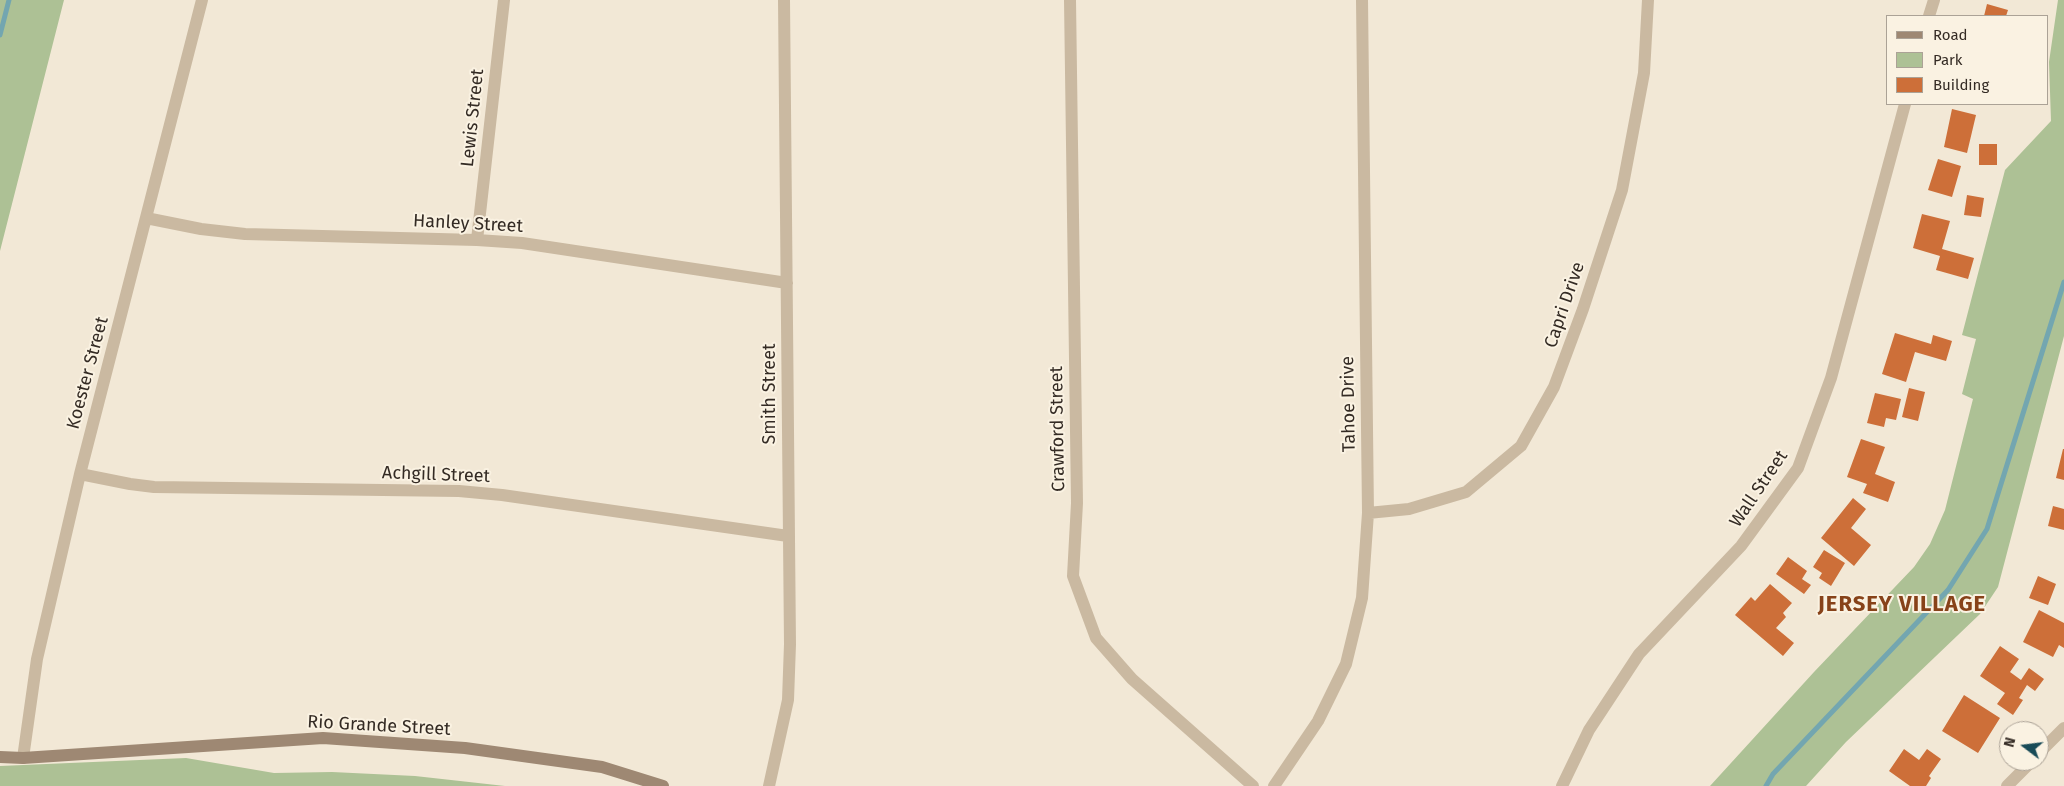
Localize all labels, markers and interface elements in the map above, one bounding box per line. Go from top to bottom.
legend [1886,15,2049,105]
text: Road [1933,26,1968,44]
text: Park [1933,51,1963,69]
street label: Lewis Street [457,68,489,168]
text: Building [1933,76,1989,94]
street label: Hanley Street [413,210,523,238]
street label: Capri Drive [1540,259,1590,351]
street label: Koester Street [63,314,113,432]
street label: Smith Street [759,344,781,444]
street label: Tahoe Drive [1337,356,1361,452]
street label: Crawford Street [1046,366,1070,492]
street label: Wall Street [1725,446,1793,532]
street label: Achgill Street [382,462,490,488]
district label: JERSEY VILLAGE [1816,592,1988,618]
street label: Rio Grande Street [307,711,451,741]
north arrow [1999,721,2049,771]
text: N [2001,736,2019,749]

